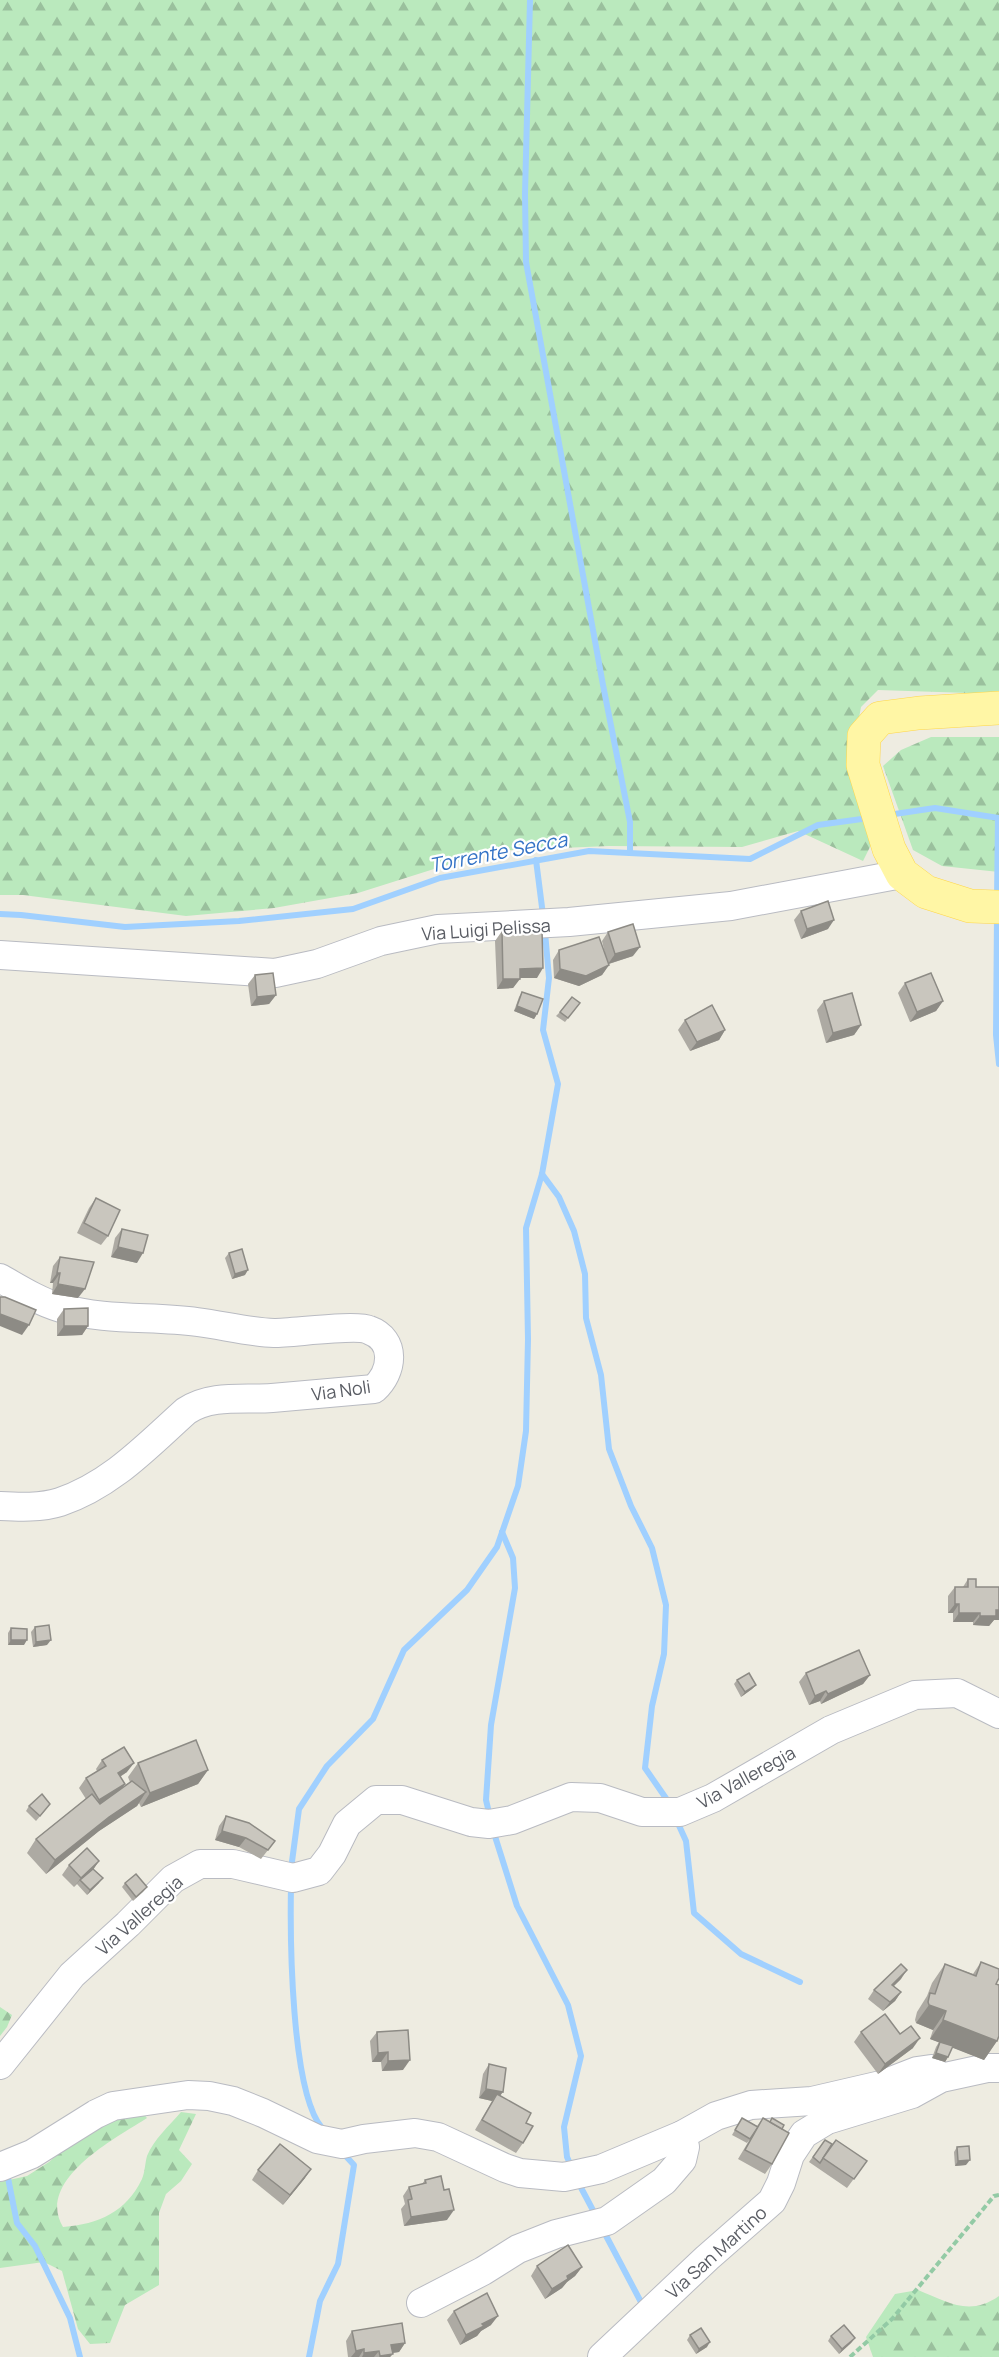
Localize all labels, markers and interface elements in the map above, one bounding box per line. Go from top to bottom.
water label: Torrente Secca [427,825,570,879]
street label: Via Luigi Pelissa [421,913,551,945]
street label: Via Noli [310,1374,372,1406]
street label: Via Valleregia [693,1740,799,1814]
street label: Via Valleregia [90,1870,188,1960]
street label: Via San Martino [660,2200,772,2304]

